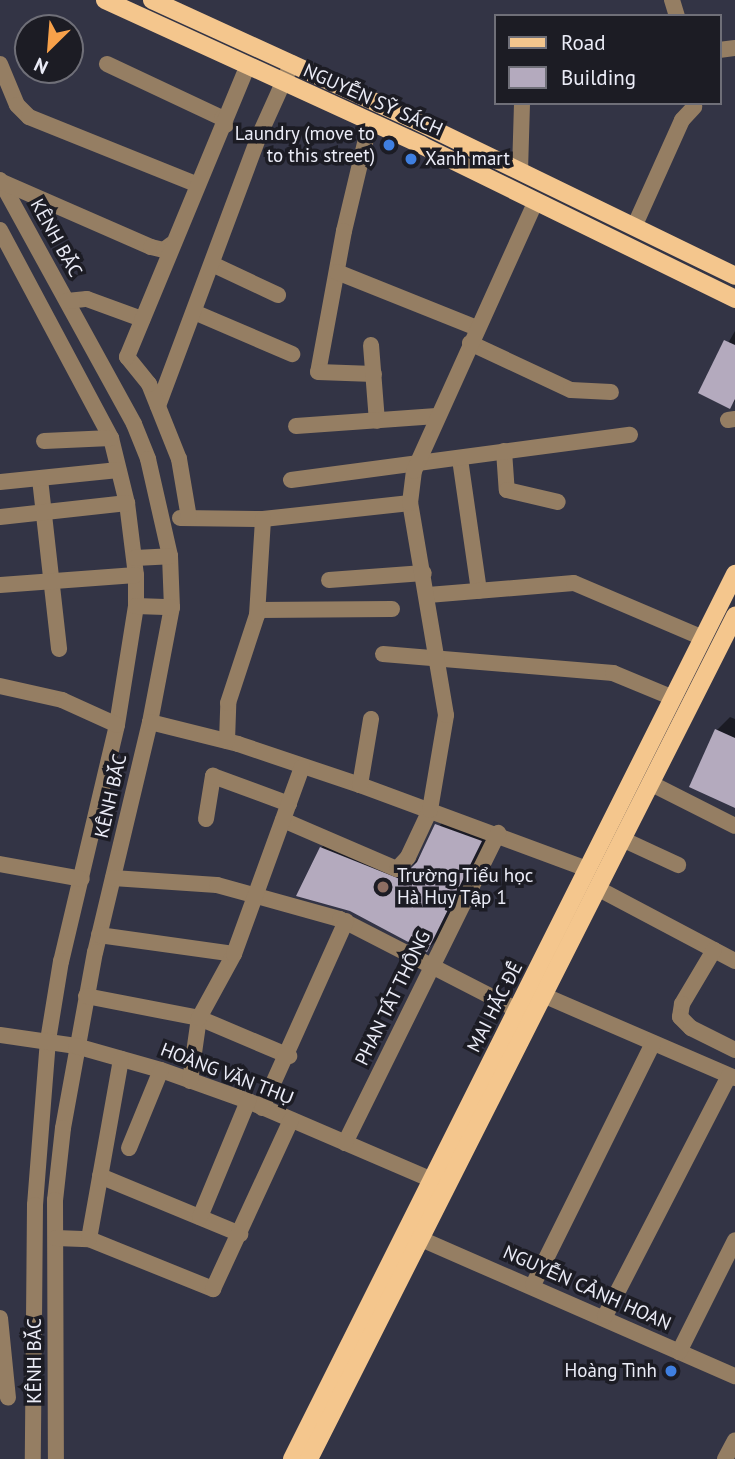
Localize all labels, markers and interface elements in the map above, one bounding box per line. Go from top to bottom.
north arrow [14,14,84,84]
legend [494,14,721,105]
text: Road [561,29,605,56]
text: N [30,53,52,80]
street label: NGUYỄN SỸ SÁCH [300,59,446,141]
text: Building [561,64,636,91]
place label: Laundry (move to to this street) [234,123,375,167]
marker: Laundry (move to to this street) [381,137,397,153]
place label: Xanh mart [425,148,510,170]
marker: Xanh mart [403,151,419,167]
street label: KÊNH BẮC [25,195,87,281]
street label: KÊNH BẮC [90,752,132,840]
place label: Trường Tiểu học Hà Huy Tập 1 [397,865,534,909]
marker: Trường Tiểu học Hà Huy Tập 1 [375,879,391,895]
street label: PHAN TẤT THÔNG [350,926,436,1070]
street label: MAI HẮC ĐẾ [462,958,528,1056]
street label: HOÀNG VĂN THỤ [157,1038,297,1110]
street label: NGUYỄN CẢNH HOAN [500,1241,674,1335]
street label: KÊNH BẮC [24,1318,46,1404]
place label: Hoàng Tình [564,1360,657,1382]
marker: Hoàng Tình [663,1363,679,1379]

